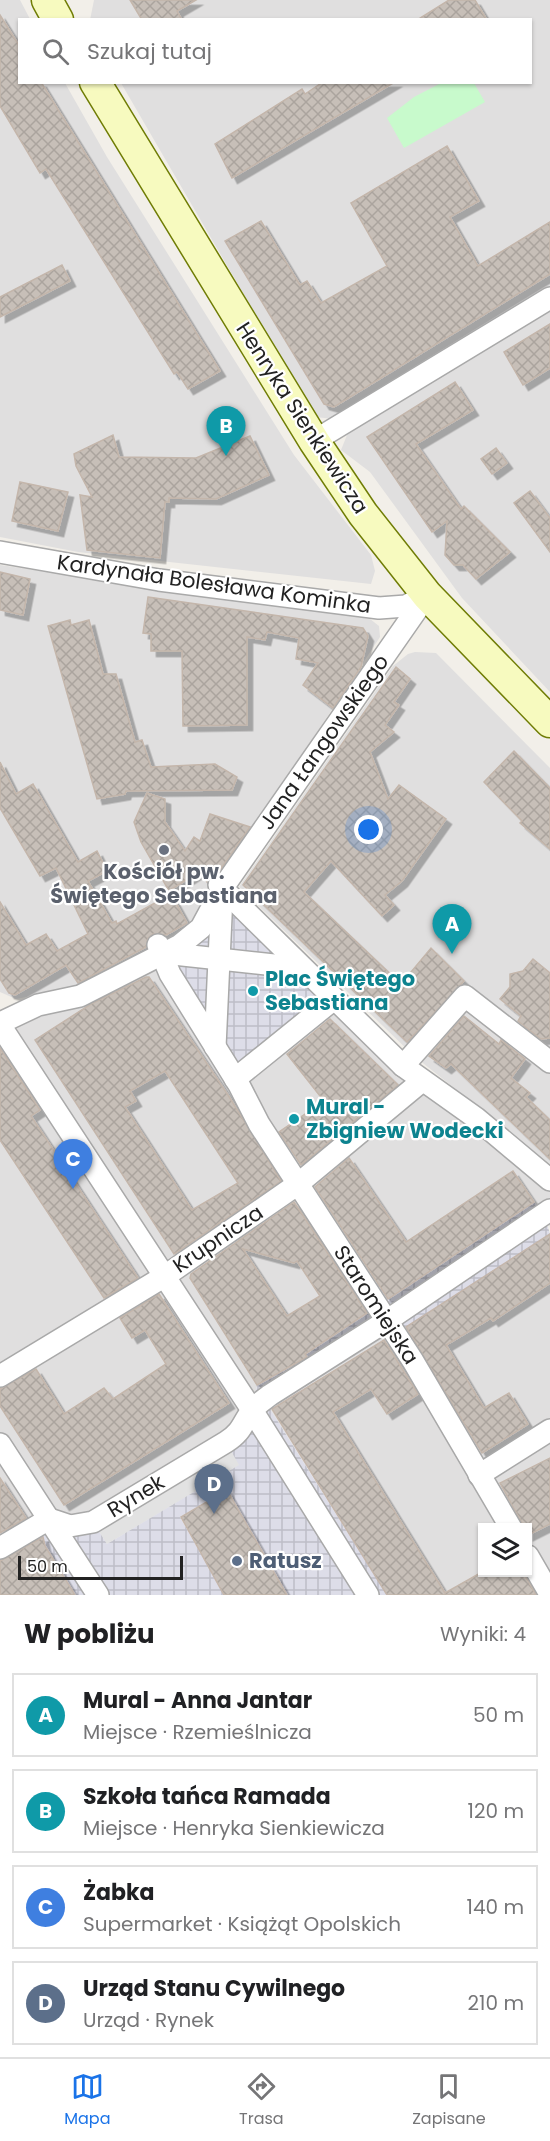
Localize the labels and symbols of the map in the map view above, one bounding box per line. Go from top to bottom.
street label: Henryka Sienkiewicza [230,316,375,519]
pin: B [206,406,246,456]
street label: Kardynała Bolesława Kominka [55,547,373,620]
street label: Jana Łangowskiego [252,648,395,835]
your location [354,815,383,844]
marker: Kościół pw. Świętego Sebastiana [157,843,171,857]
place label: Kościół pw. Świętego Sebastiana [50,857,278,910]
pin: A [432,904,472,954]
place label: Plac Świętego Sebastiana [265,964,415,1017]
marker: Plac Świętego Sebastiana [246,984,260,998]
place label: Mural - Zbigniew Wodecki [306,1092,504,1145]
marker: Mural - Zbigniew Wodecki [287,1112,301,1126]
pin: C [54,1140,92,1189]
street label: Krupnicza [167,1198,269,1279]
street label: Staromiejska [327,1240,426,1370]
pin: D [194,1464,234,1514]
street label: Rynek [102,1467,170,1524]
place label: Ratusz [249,1546,322,1575]
scale bar [18,1553,183,1580]
marker: Ratusz [230,1554,244,1568]

